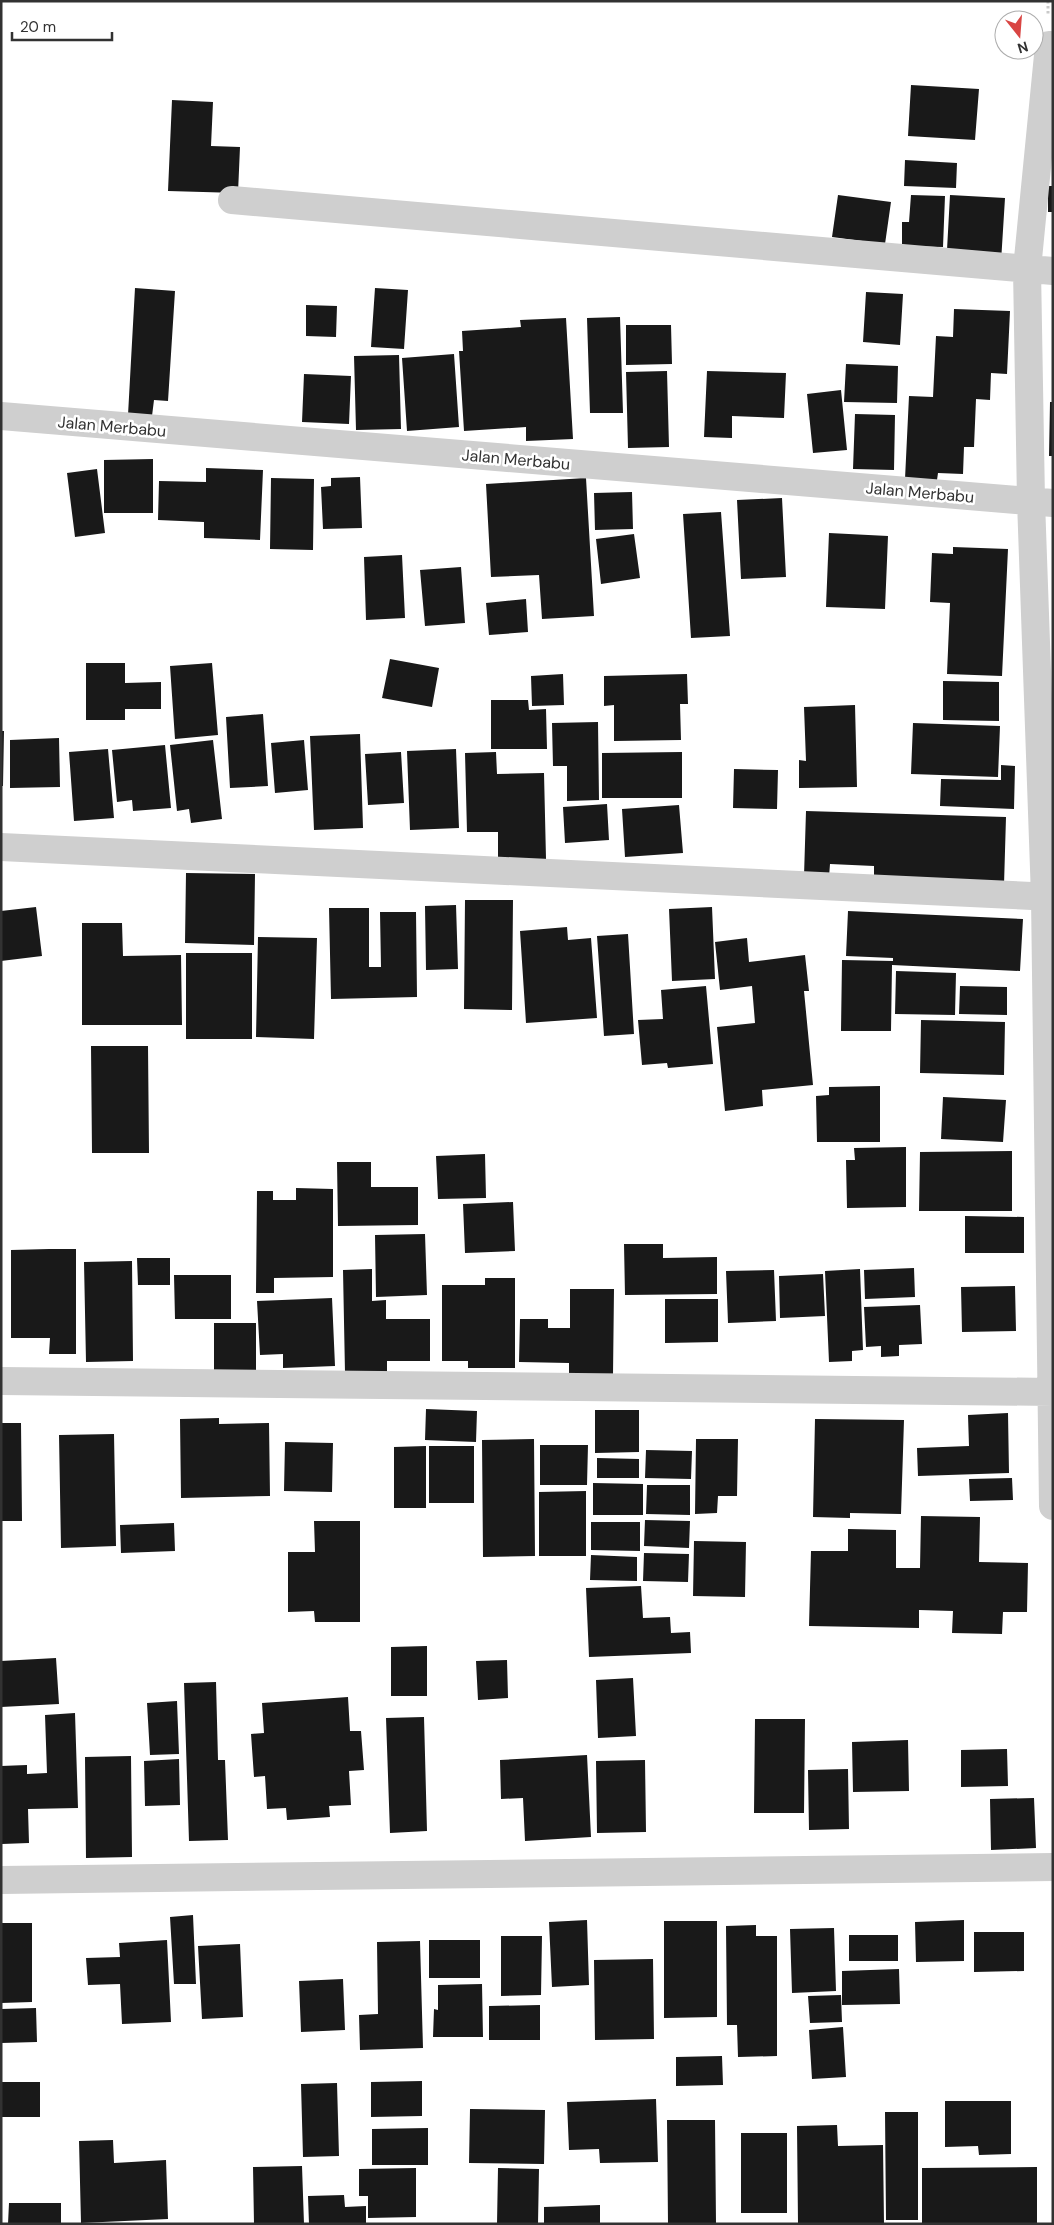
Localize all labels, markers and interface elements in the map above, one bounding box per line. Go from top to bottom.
scale bar [12,10,112,42]
north arrow [994,10,1044,60]
text: 20 m [20,17,56,37]
text: N [1015,37,1030,58]
street label: Jalan Merbabu [57,411,167,442]
street label: Jalan Merbabu [461,444,571,475]
street label: Jalan Merbabu [865,477,975,508]

